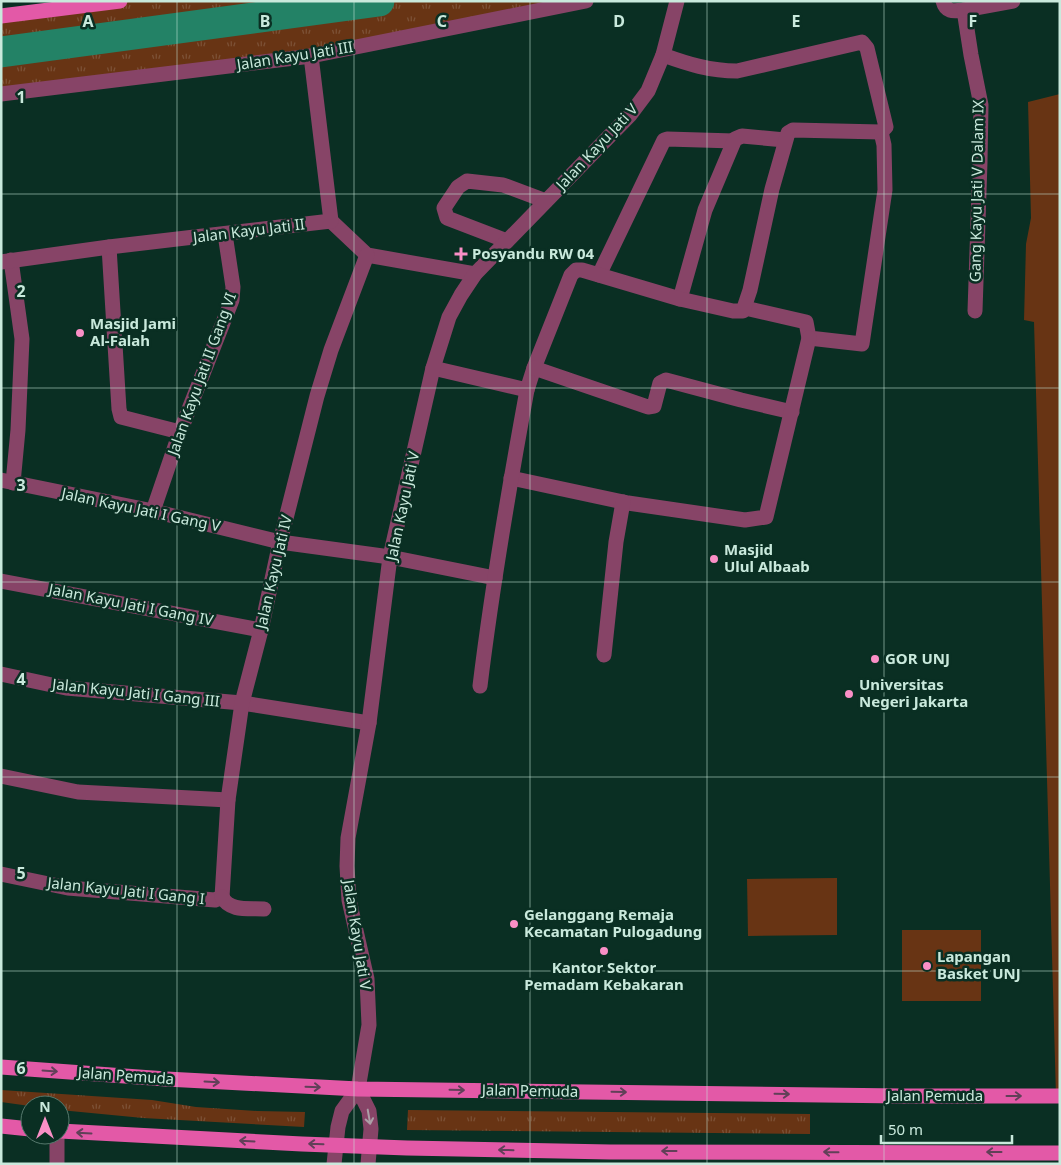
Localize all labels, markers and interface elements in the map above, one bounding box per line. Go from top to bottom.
text: A [82,10,94,32]
text: B [260,10,270,32]
text: C [437,10,447,32]
text: D [613,10,625,32]
text: E [792,10,801,32]
text: F [969,10,977,32]
street label: Jalan Kayu Jati III [233,36,354,74]
text: 1 [16,86,26,108]
street label: Jalan Kayu Jati V [550,99,641,195]
street label: Gang Kayu Jati V Dalam IX [964,99,988,282]
street label: Jalan Kayu Jati II [190,213,306,247]
place label: Posyandu RW 04 [472,243,594,263]
marker: Posyandu RW 04 [454,247,468,261]
text: 2 [16,280,26,302]
street label: Jalan Kayu Jati II Gang VI [162,289,240,460]
place label: Masjid Jami Al-Falah [90,313,176,350]
marker: Masjid Jami Al-Falah [74,327,86,339]
street label: Jalan Kayu Jati V [380,449,423,564]
text: 3 [16,474,26,496]
street label: Jalan Kayu Jati I Gang V [58,482,222,536]
street label: Jalan Kayu Jati IV [250,513,296,633]
place label: Masjid Ulul Albaab [724,539,810,576]
marker: Masjid Ulul Albaab [708,553,720,565]
street label: Jalan Kayu Jati I Gang IV [45,578,215,630]
place label: GOR UNJ [885,648,950,668]
marker: GOR UNJ [869,653,881,665]
text: 4 [16,668,26,690]
street label: Jalan Kayu Jati I Gang III [49,673,221,711]
place label: Universitas Negeri Jakarta [859,674,968,711]
marker: Universitas Negeri Jakarta [843,688,855,700]
text: 5 [16,862,26,884]
street label: Jalan Kayu Jati I Gang I [45,872,206,908]
street label: Jalan Kayu Jati V [339,876,377,991]
place label: Gelanggang Remaja Kecamatan Pulogadung [524,904,702,941]
marker: Gelanggang Remaja Kecamatan Pulogadung [508,918,520,930]
marker: Kantor Sektor Pemadam Kebakaran [598,945,610,957]
place label: Lapangan Basket UNJ [937,946,1021,983]
place label: Kantor Sektor Pemadam Kebakaran [524,957,684,994]
marker: Lapangan Basket UNJ [921,960,933,972]
text: 6 [16,1057,26,1079]
street label: Jalan Pemuda [75,1062,175,1088]
one-way arrow [42,1066,58,1075]
one-way arrow [204,1077,220,1086]
street label: Jalan Pemuda [480,1079,578,1101]
one-way arrow [305,1083,321,1092]
one-way arrow [448,1085,465,1095]
street label: Jalan Pemuda [885,1085,983,1105]
one-way arrow [611,1087,627,1097]
one-way arrow [774,1089,790,1099]
one-way arrow [1006,1091,1022,1101]
north arrow [20,1095,70,1145]
text: N [39,1097,51,1116]
one-way arrow [365,1108,375,1124]
scale bar [881,1112,1012,1144]
text: 50 m [888,1119,923,1139]
one-way arrow [77,1128,93,1137]
one-way arrow [239,1136,255,1145]
one-way arrow [308,1140,324,1149]
one-way arrow [498,1145,514,1154]
one-way arrow [661,1146,677,1156]
one-way arrow [823,1147,840,1157]
one-way arrow [986,1147,1002,1157]

